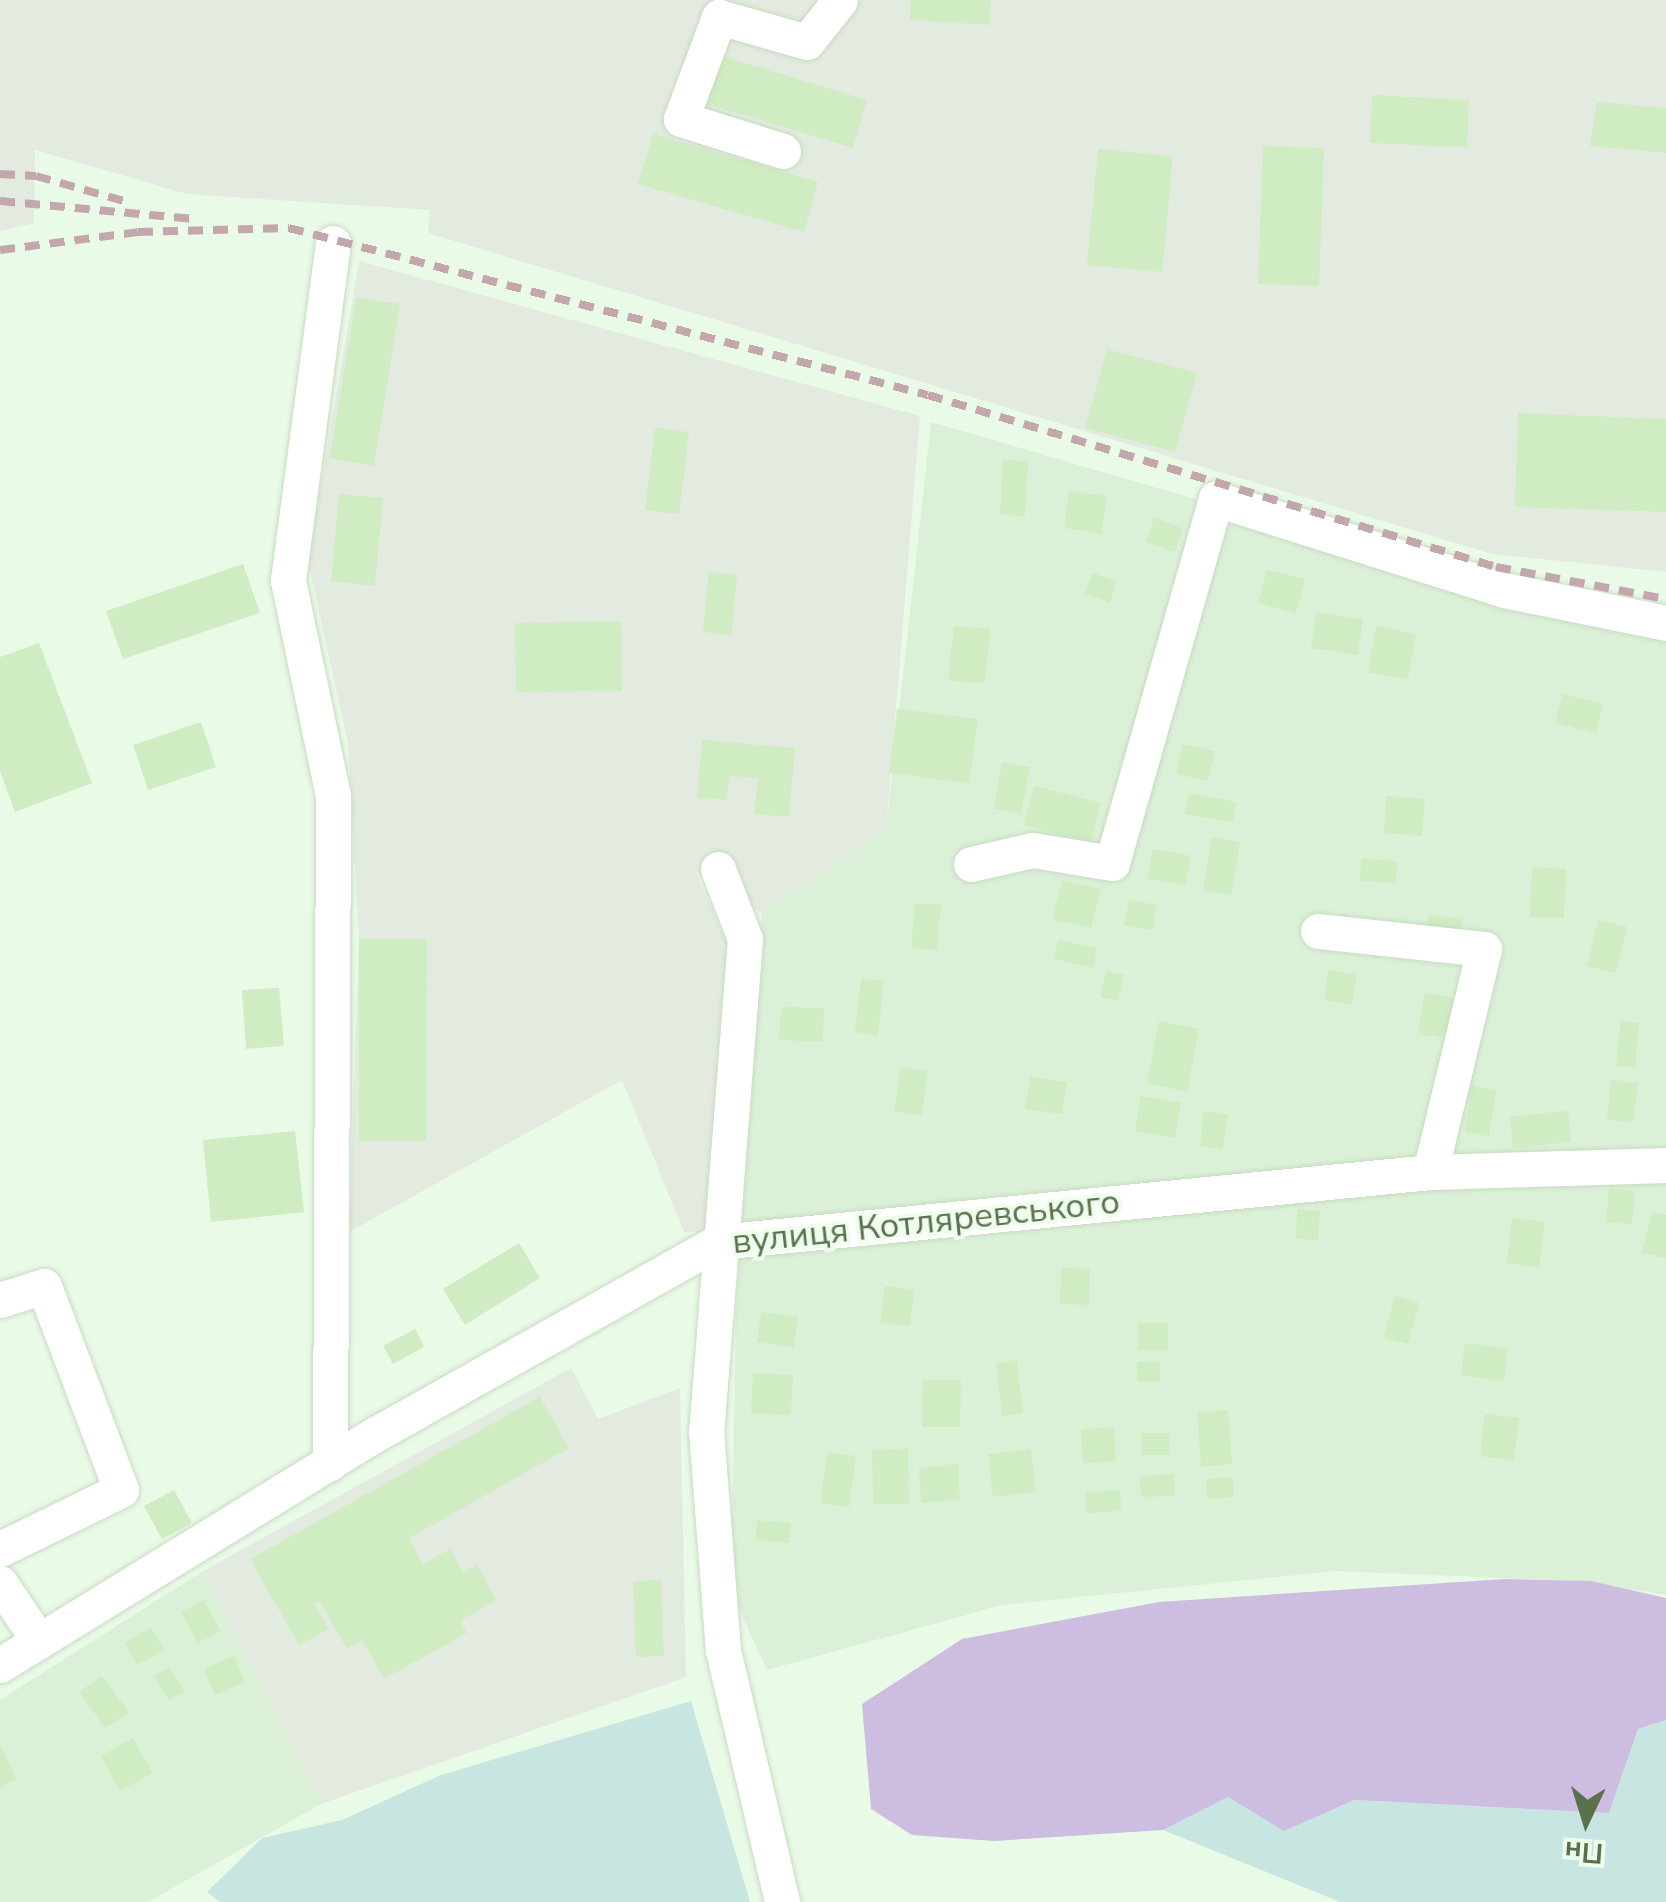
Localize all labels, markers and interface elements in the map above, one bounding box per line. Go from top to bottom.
street label: вулиця Котляревського [730,1181,1122,1263]
north arrow [1536,1772,1636,1872]
text: Пн [1563,1832,1604,1872]

